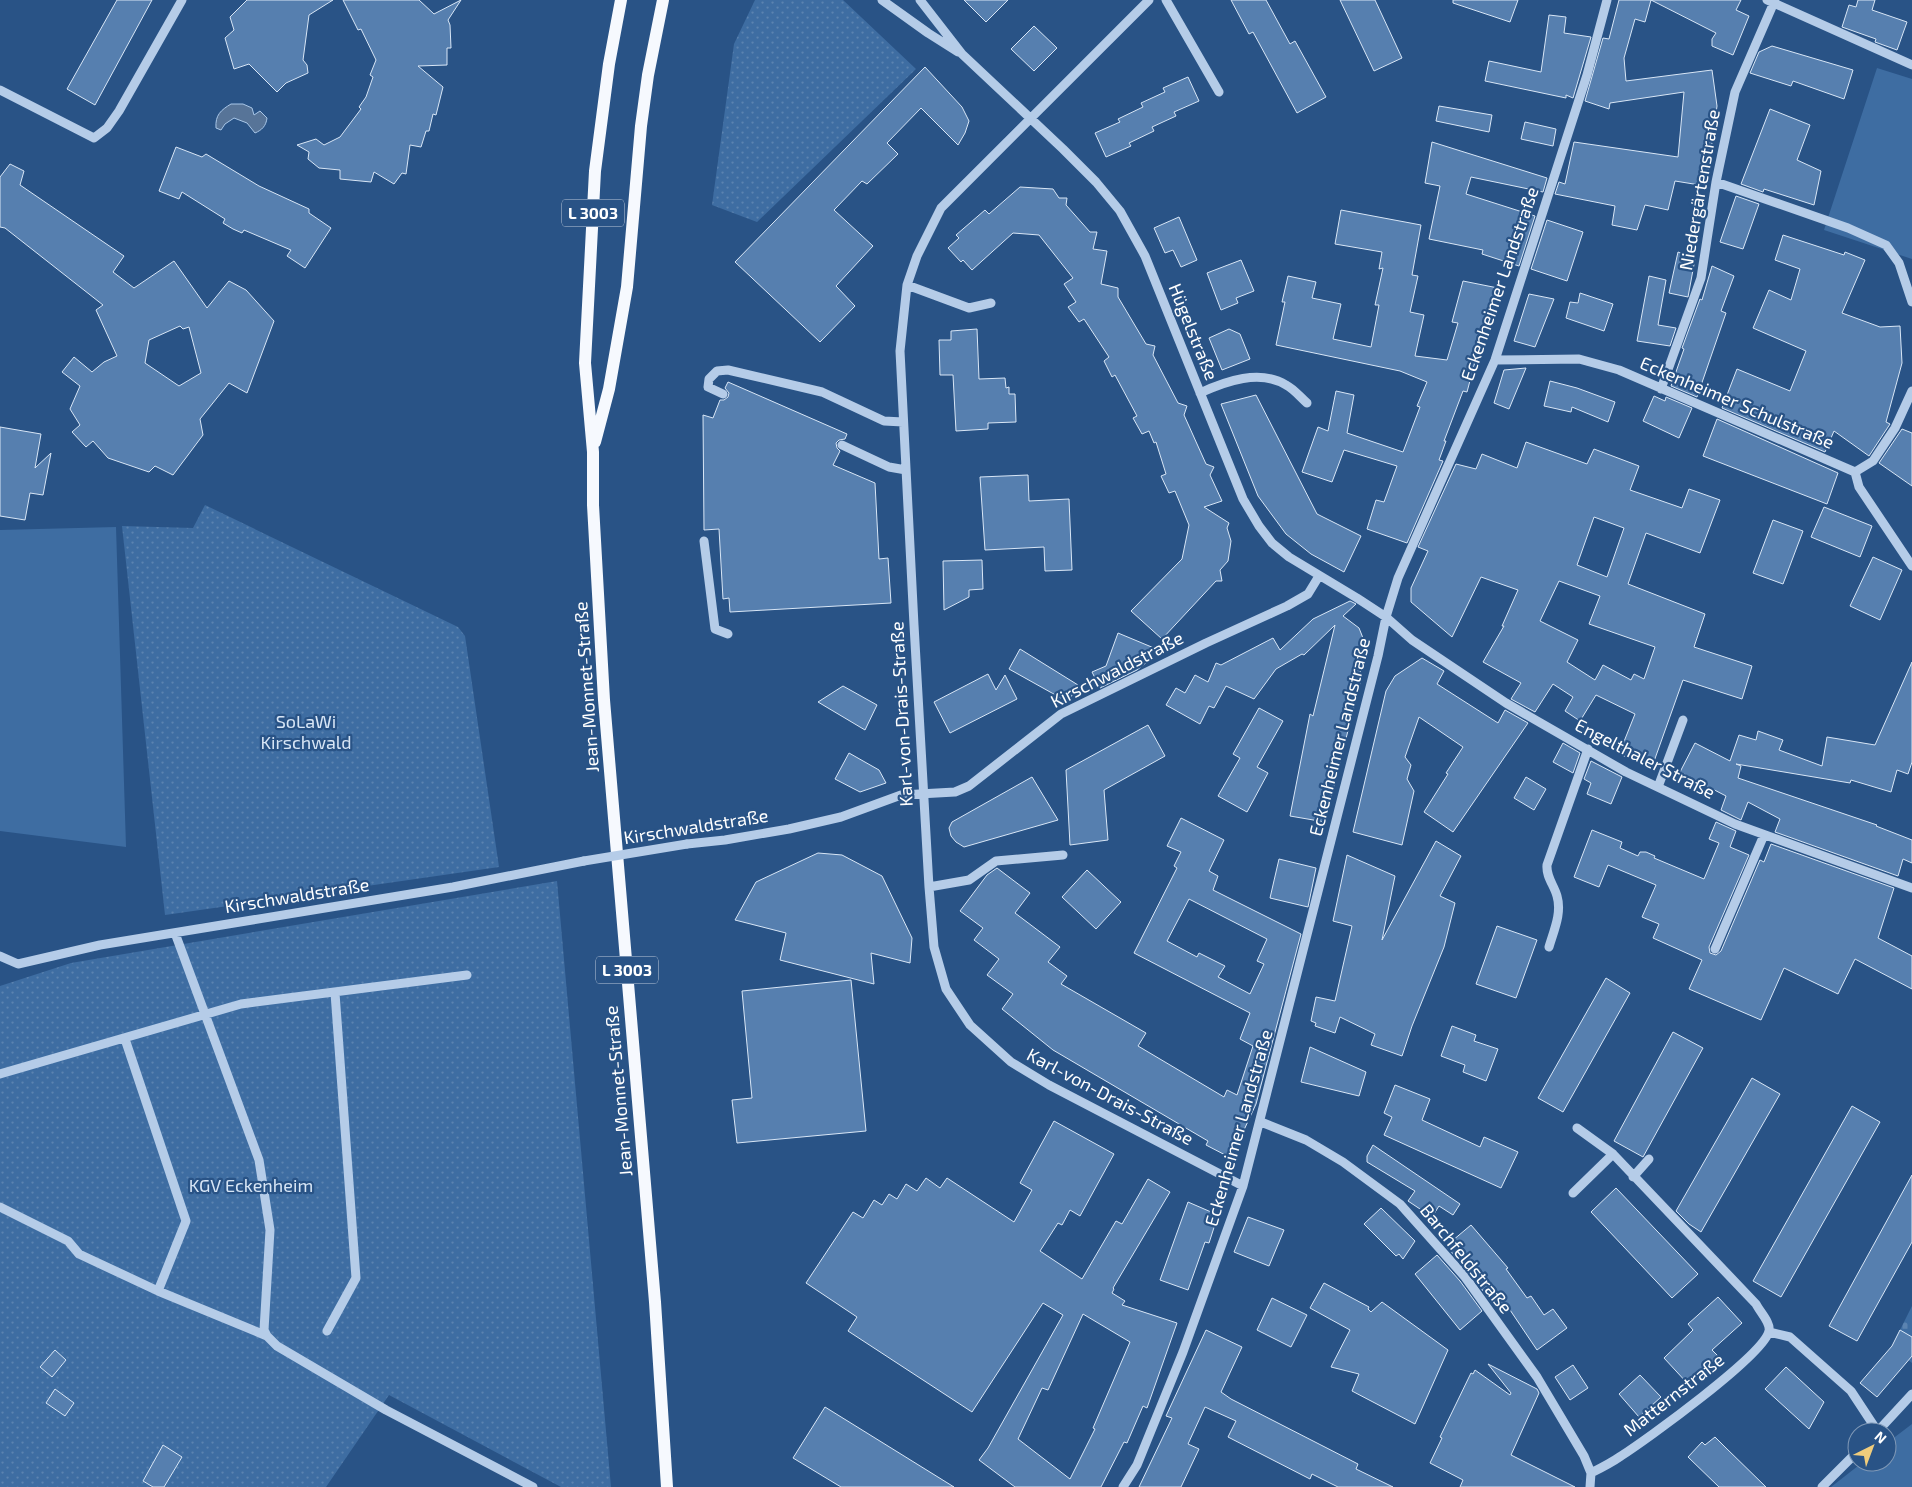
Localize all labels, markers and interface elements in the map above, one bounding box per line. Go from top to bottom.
street label: Niedergärtenstraße [1674,108,1724,272]
street label: Eckenheimer Landstraße [1456,184,1543,384]
road number: L 3003 [562,200,624,227]
street label: Hügelstraße [1165,280,1223,383]
street label: Eckenheimer Schulstraße [1637,351,1838,453]
street label: Jean-Monnet-Straße [569,601,603,773]
street label: Karl-von-Drais-Straße [885,621,917,807]
street label: Kirschwaldstraße [1047,626,1187,712]
street label: Eckenheimer Landstraße [1304,635,1374,838]
park label: SoLaWi Kirschwald [260,710,352,753]
street label: Engelthaler Straße [1572,713,1719,803]
street label: Kirschwaldstraße [622,804,770,848]
street label: Kirschwaldstraße [223,873,371,917]
road number: L 3003 [596,956,658,984]
street label: Jean-Monnet-Straße [600,1005,636,1177]
street label: Eckenheimer Landstraße [1199,1027,1277,1229]
street label: Karl-von-Drais-Straße [1023,1043,1197,1149]
park label: KGV Eckenheim [189,1174,313,1196]
street label: Barchfeldstraße [1416,1199,1518,1317]
street label: Matternstraße [1619,1348,1728,1440]
north arrow [1847,1422,1897,1472]
text: N [1872,1427,1890,1447]

